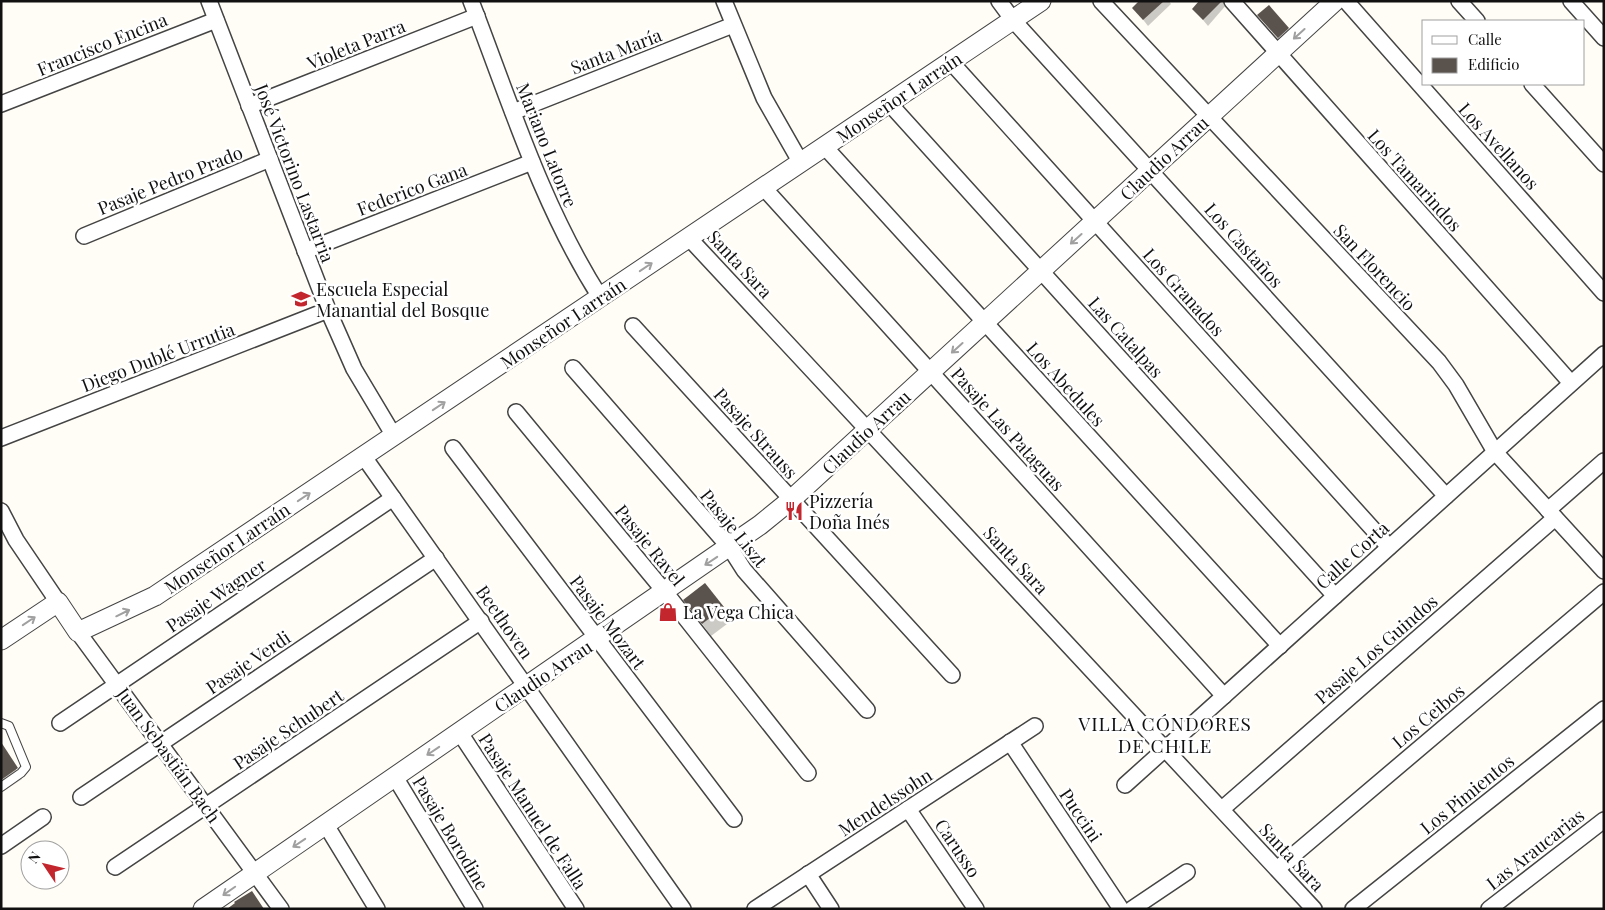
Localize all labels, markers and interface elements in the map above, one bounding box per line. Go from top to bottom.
street label: Francisco Encina [33,7,171,81]
street label: Violeta Parra [302,13,409,75]
legend [1422,20,1585,85]
street label: Santa María [567,23,665,79]
one-way arrow [1293,28,1306,40]
text: Calle [1468,29,1502,49]
street label: Monseñor Larraín [832,46,967,148]
text: Edificio [1468,54,1519,74]
street label: José Victorino Lastarria [250,79,340,266]
street label: Mariano Latorre [511,79,583,211]
street label: Los Avellanos [1453,97,1545,195]
street label: Claudio Arrau [1114,110,1214,205]
street label: Los Tamarindos [1363,124,1467,236]
street label: Pasaje Pedro Prado [94,140,246,220]
street label: Federico Gana [354,157,471,221]
street label: Los Castaños [1199,197,1289,293]
street label: San Florencio [1329,219,1421,316]
street label: Santa Sara [702,225,778,303]
one-way arrow [1070,233,1083,245]
street label: Los Granados [1138,243,1230,341]
one-way arrow [639,262,653,272]
street label: Monseñor Larraín [496,272,631,374]
place label: Escuela Especial Manantial del Bosque [316,277,489,322]
school or university icon: Escuela Especial Manantial del Bosque [290,288,312,310]
street label: Las Catalpas [1083,291,1169,383]
street label: Diego Dublé Urrutia [78,317,238,397]
street label: Los Abedules [1022,337,1110,431]
one-way arrow [950,343,963,354]
street label: Pasaje Las Pataguas [946,362,1070,496]
street label: Pasaje Strauss [709,382,803,484]
street label: Claudio Arrau [816,384,916,479]
one-way arrow [431,401,445,411]
street label: Pasaje Liszt [695,484,773,572]
place label: Pizzería Doña Inés [809,489,890,534]
one-way arrow [297,492,311,502]
street label: Monseñor Larraín [160,497,295,599]
street label: Pasaje Ravel [610,499,690,591]
restaurant icon: Pizzería Doña Inés [783,500,805,522]
street label: Calle Corta [1310,516,1394,594]
street label: Santa Sara [978,521,1054,599]
street label: Pasaje Wagner [161,553,271,637]
one-way arrow [704,555,718,566]
street label: Pasaje Mozart [565,570,652,674]
street label: Beethoven [471,580,539,664]
street label: Pasaje Los Guindos [1310,589,1442,709]
place label: La Vega Chica [683,600,794,624]
shop icon: La Vega Chica [657,601,679,623]
one-way arrow [115,608,130,617]
one-way arrow [22,616,36,626]
street label: Pasaje Verdi [201,625,295,699]
street label: Claudio Arrau [489,634,597,718]
street label: Los Ceibos [1387,679,1469,753]
street label: Juan Sebastián Bach [111,682,226,828]
street label: Pasaje Schubert [228,683,348,775]
district label: VILLA CÓNDORES DE CHILE [1077,710,1252,758]
street label: Pasaje Manuel de Falla [474,728,593,894]
one-way arrow [426,746,440,756]
street label: Los Pimientos [1415,749,1519,839]
street label: Mendelssohn [834,763,937,841]
street label: Pasaje Borodine [408,772,494,894]
street label: Puccini [1054,784,1108,846]
street label: Las Araucarias [1481,803,1589,895]
street label: Carusso [930,814,986,882]
street label: Santa Sara [1254,818,1330,896]
one-way arrow [292,838,306,848]
north arrow [20,840,70,890]
text: N [23,848,45,867]
one-way arrow [223,886,237,896]

